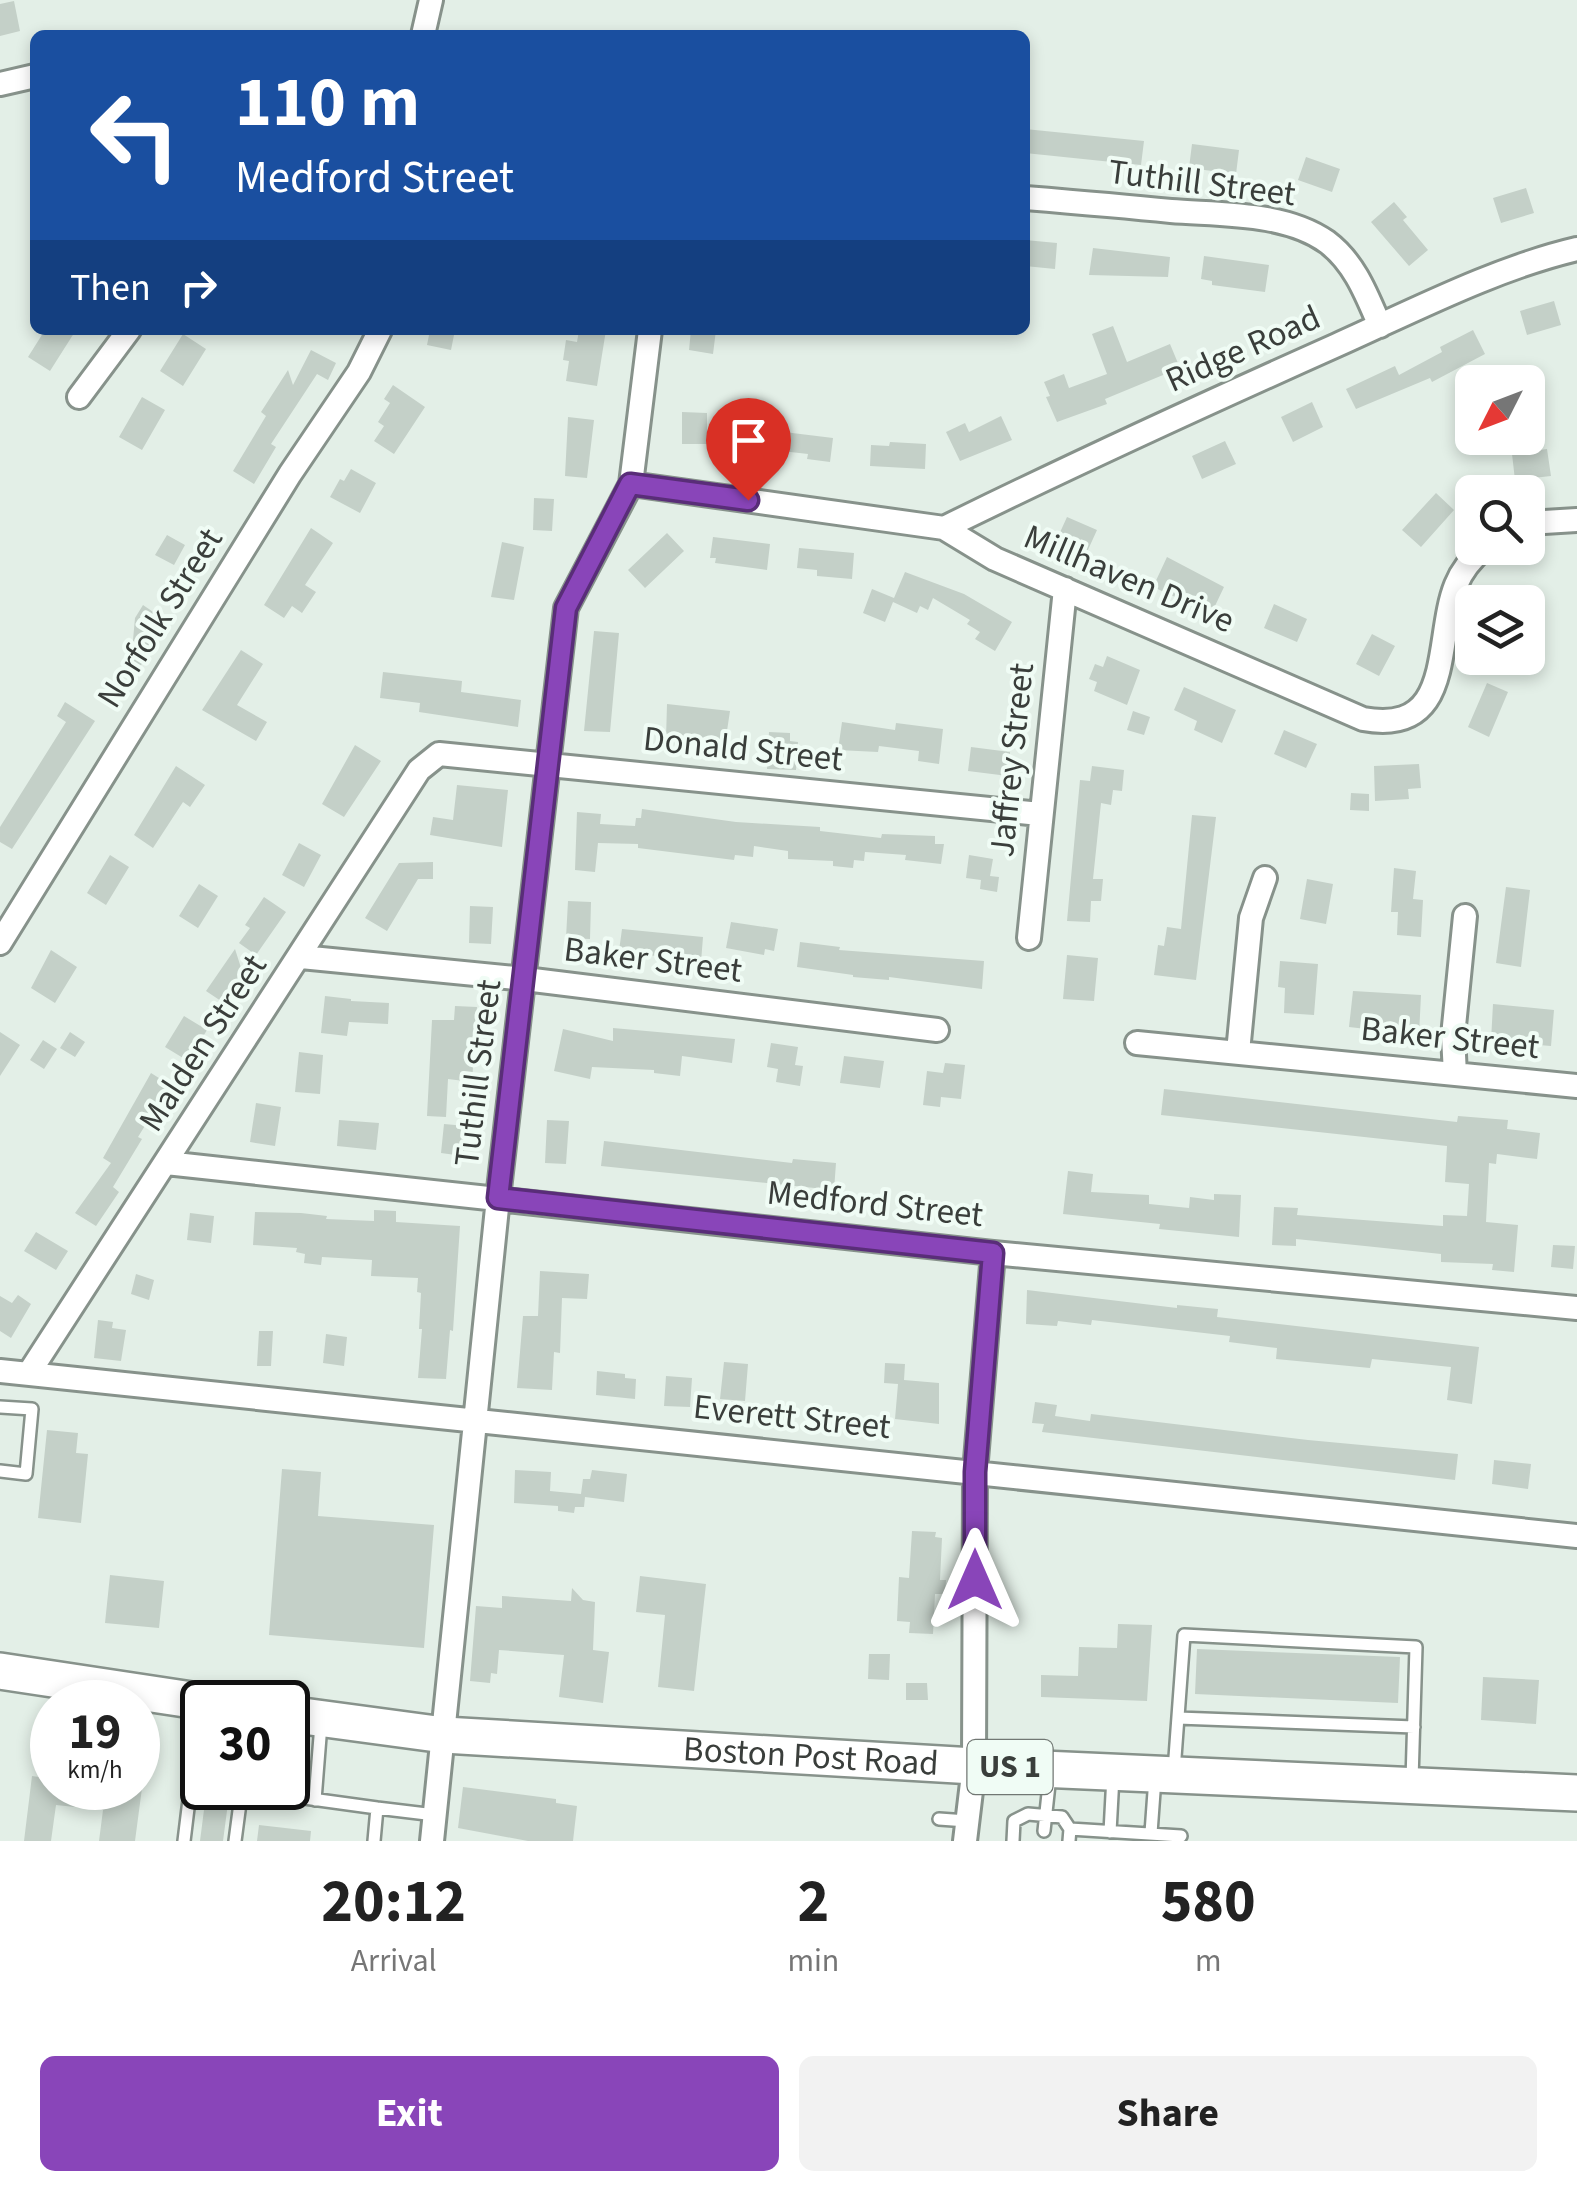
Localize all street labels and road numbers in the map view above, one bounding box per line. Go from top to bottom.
street label: Tuthill Street [1106,147,1299,219]
street label: Ridge Road [1158,293,1328,405]
street label: Millhaven Drive [1016,512,1242,646]
street label: Norfolk Street [85,518,235,718]
street label: Jaffrey Street [977,660,1047,860]
street label: Donald Street [641,714,845,784]
street label: Baker Street [561,924,745,996]
street label: Malden Street [127,944,279,1142]
street label: Tuthill Street [442,976,514,1169]
street label: Baker Street [1358,1004,1542,1072]
street label: Medford Street [764,1168,986,1240]
street label: Everett Street [691,1382,893,1452]
street label: Boston Post Road [682,1724,940,1789]
road number: US 1 [968,1740,1052,1794]

